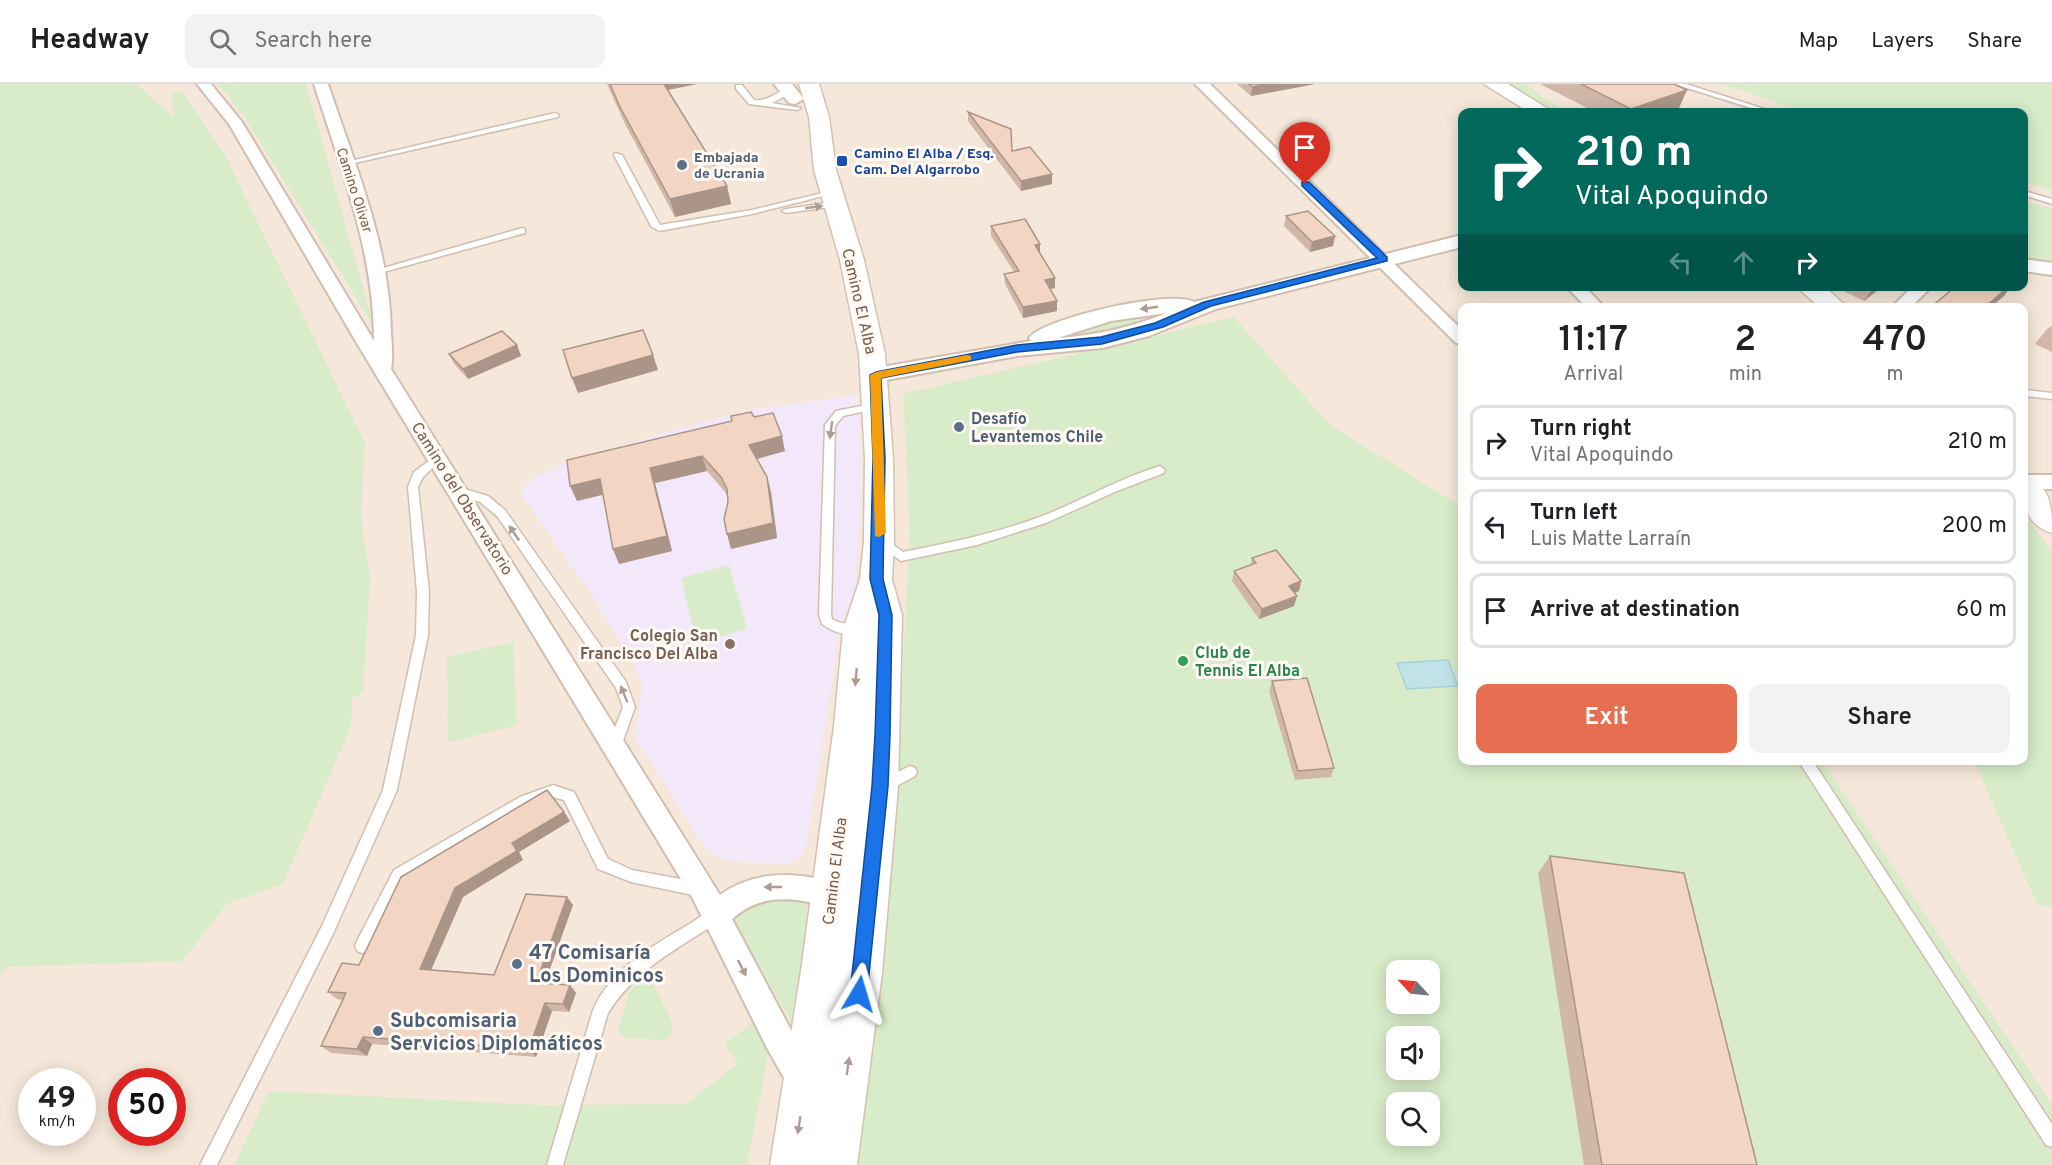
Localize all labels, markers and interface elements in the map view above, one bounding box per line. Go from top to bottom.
search box [185,14,605,68]
text: Headway [30,23,149,59]
icon: search [206,25,239,58]
text: Search here [254,28,372,55]
text: Map [1799,28,1838,55]
text: Layers [1871,28,1934,55]
text: Share [1967,28,2022,55]
pin [1279,122,1330,184]
text: 210 m [1575,128,1692,181]
icon: arrive [1288,131,1321,164]
icon: right [1476,132,1554,210]
street label: Camino Olivar [332,146,376,236]
place label: Camino El Alba / Esq. Cam. Del Algarrobo [854,146,994,179]
place label: Embajada de Ucrania [694,150,764,183]
marker: Camino El Alba / Esq. Cam. Del Algarrobo [835,154,849,168]
marker: Embajada de Ucrania [675,158,689,172]
text: Vital Apoquindo [1575,180,1769,214]
one-way arrow [805,202,824,211]
icon: left [1664,246,1697,279]
icon: ahead [1727,246,1760,279]
icon: right [1790,246,1823,279]
street label: Camino El Alba [836,247,880,356]
one-way arrow [1140,304,1159,313]
text: 11:17 [1558,318,1628,364]
text: 2 [1734,318,1756,364]
text: 470 [1862,318,1928,364]
text: Arrival [1564,362,1623,388]
text: min [1729,362,1762,388]
text: m [1887,362,1903,388]
place label: Desafío Levantemos Chile [971,410,1103,448]
text: Turn right [1530,416,1632,443]
street label: Camino del Observatorio [406,419,517,579]
one-way arrow [827,420,836,439]
marker: Desafío Levantemos Chile [952,420,966,434]
icon: right [1479,426,1512,459]
text: 210 m [1947,429,2007,456]
text: Vital Apoquindo [1530,443,1673,469]
text: Turn left [1530,500,1618,527]
icon: left [1479,510,1512,543]
text: 200 m [1942,513,2007,540]
one-way arrow [509,525,520,541]
text: Luis Matte Larraín [1530,527,1691,553]
icon: arrive [1479,594,1512,627]
text: Arrive at destination [1530,597,1740,624]
text: 60 m [1956,597,2007,624]
place label: Colegio San Francisco Del Alba [580,627,718,665]
marker: Colegio San Francisco Del Alba [723,637,737,651]
place label: Club de Tennis El Alba [1195,644,1300,682]
marker: Club de Tennis El Alba [1176,654,1190,668]
one-way arrow [851,667,861,686]
button: Exit [1476,684,1737,753]
button: Share [1749,684,2010,753]
one-way arrow [619,685,628,703]
street label: Camino El Alba [819,816,852,926]
one-way arrow [764,882,783,892]
place label: 47 Comisaría Los Dominicos [529,941,664,990]
marker: 47 Comisaría Los Dominicos [510,957,524,971]
one-way arrow [737,960,746,977]
north arrow [1386,960,1440,1014]
map controls [1386,960,1440,1146]
position arrow [827,962,891,1026]
place label: Subcomisaria Servicios Diplomáticos [390,1009,603,1058]
marker: Subcomisaria Servicios Diplomáticos [371,1024,385,1038]
button: sound [1386,1026,1440,1080]
one-way arrow [844,1056,853,1075]
speed limit sign: 50 [108,1068,186,1146]
text: 49 [38,1081,76,1118]
button: search [1386,1092,1440,1146]
text: km/h [39,1113,75,1132]
one-way arrow [795,1116,804,1135]

